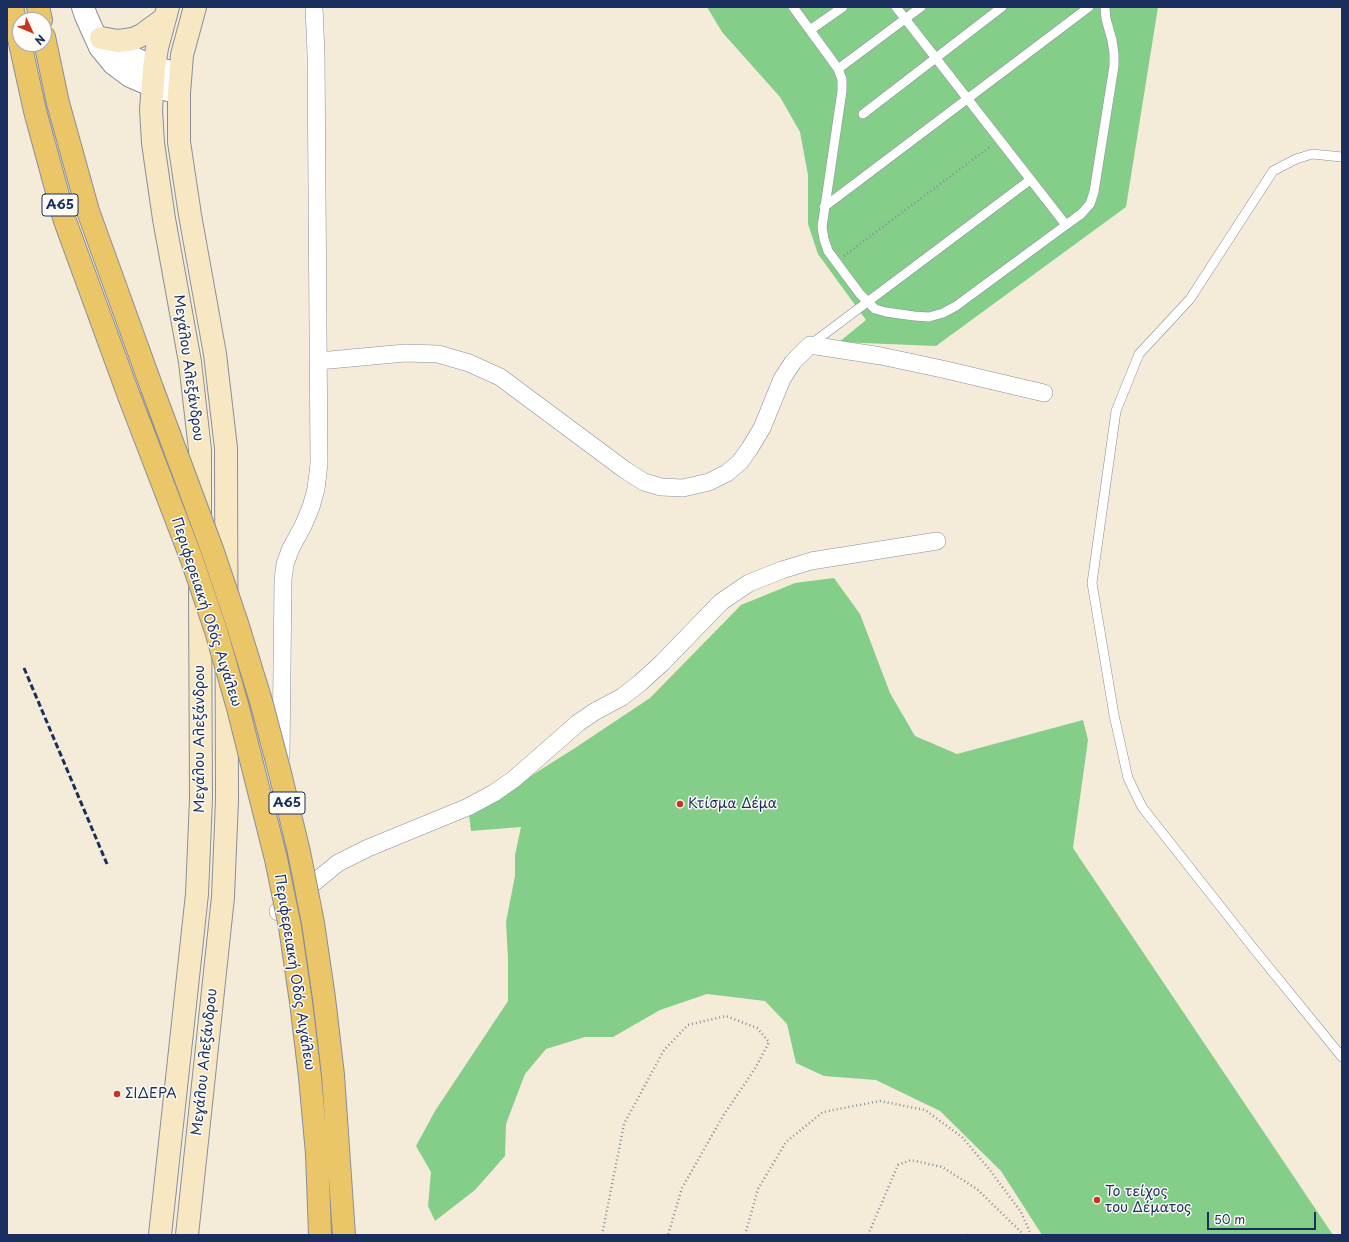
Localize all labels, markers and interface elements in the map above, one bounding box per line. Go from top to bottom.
north arrow [12,12,52,52]
text: N [31,31,49,49]
road number: Α65 [42,194,78,216]
street label: Μεγάλου Αλεξάνδρου [169,294,207,442]
street label: Περιφερειακή Οδός Αιγάλεω [167,515,245,709]
street label: Μεγάλου Αλεξάνδρου [192,665,208,813]
road number: Α65 [269,792,305,814]
place label: Κτίσμα Δέμα [688,796,777,812]
marker: Κτίσμα Δέμα [675,799,685,809]
street label: Περιφερειακή Οδός Αιγάλεω [270,872,318,1072]
street label: Μεγάλου Αλεξάνδρου [189,988,221,1136]
place label: ΣΙΔΕΡΑ [125,1086,177,1102]
marker: ΣΙΔΕΡΑ [112,1089,122,1099]
place label: Το τείχος του Δέματος [1105,1184,1191,1216]
marker: Το τείχος του Δέματος [1092,1195,1102,1205]
scale bar [1209,1204,1318,1230]
text: 50 m [1214,1210,1245,1228]

